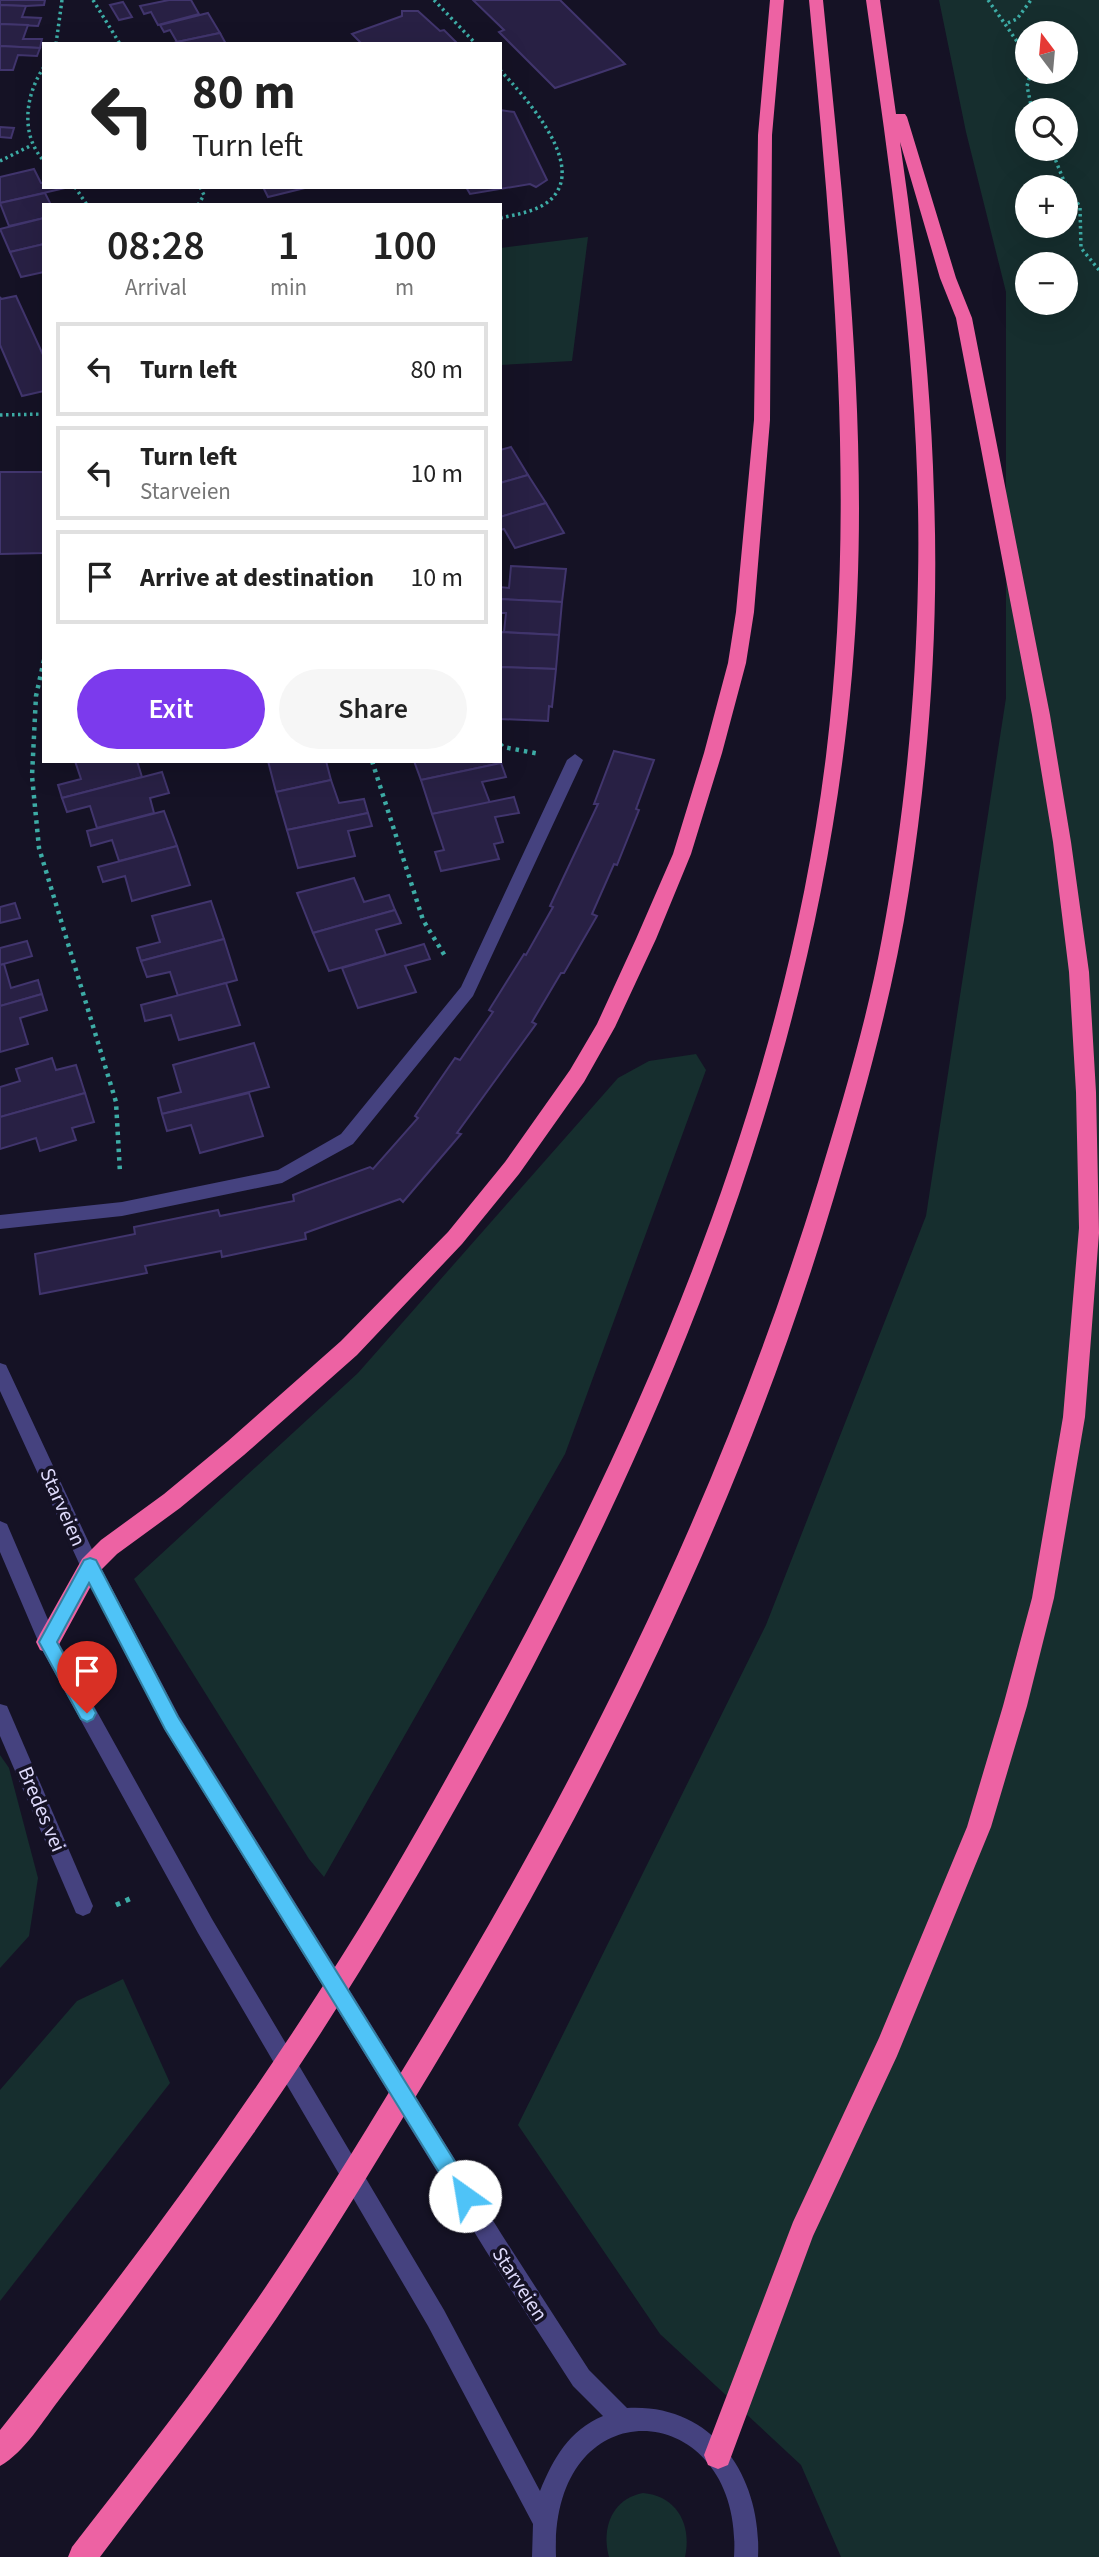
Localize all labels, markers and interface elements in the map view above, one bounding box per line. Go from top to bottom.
north arrow [1015,21,1078,84]
map controls [1015,21,1078,315]
text: 80 m [192,58,296,128]
icon: left [77,70,168,161]
button: search [1015,98,1078,161]
text: Turn left [192,123,303,169]
button: + [1015,175,1078,238]
text: 08:28 [107,216,205,276]
text: 1 [278,216,299,276]
text: 100 [372,216,437,276]
button: − [1015,252,1078,315]
text: Arrival [125,271,187,304]
text: min [270,271,307,304]
text: m [395,271,414,304]
icon: left [81,350,119,388]
text: Turn left [140,351,237,388]
text: 80 m [410,351,463,388]
text: Turn left [140,438,237,475]
icon: left [81,454,119,492]
text: 10 m [410,455,463,492]
text: Starveien [140,475,231,508]
icon: arrive [81,558,119,596]
text: Arrive at destination [140,559,374,596]
text: 10 m [410,559,463,596]
button: Exit [77,669,265,749]
button: Share [279,669,467,749]
street label: Starveien [32,1463,94,1551]
pin [57,1641,117,1713]
icon: arrive [68,1652,106,1690]
street label: Bredes vei [11,1762,73,1856]
position arrow [428,2159,502,2233]
street label: Starveien [485,2241,555,2327]

